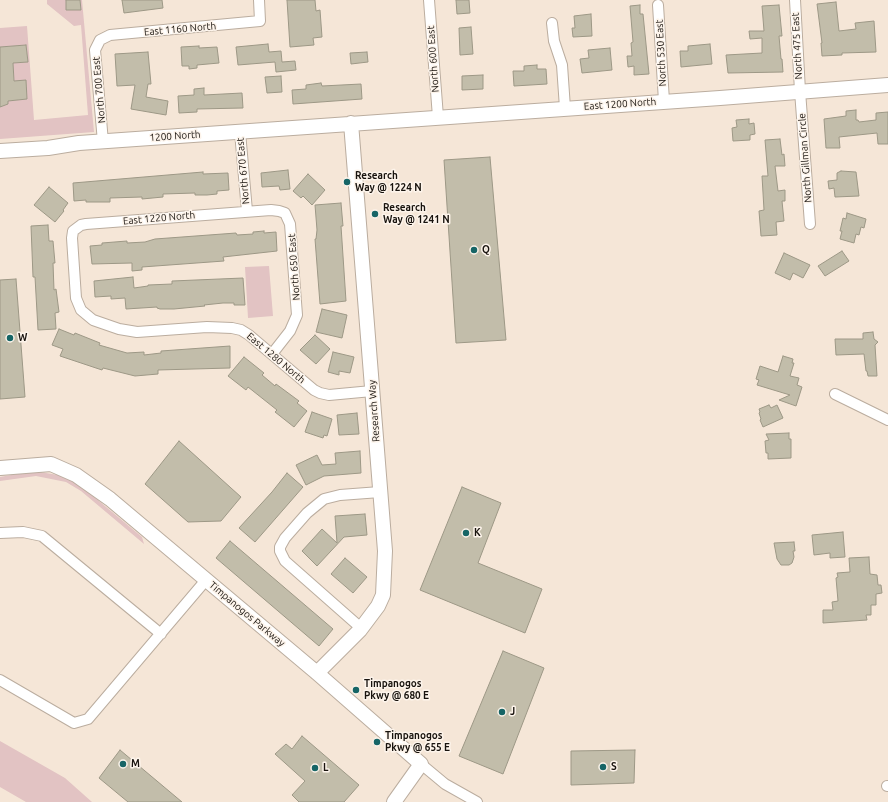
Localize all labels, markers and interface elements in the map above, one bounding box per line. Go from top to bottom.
street label: North 475 East [789,12,805,80]
street label: North 530 East [653,19,669,87]
street label: East 1160 North [143,20,217,38]
street label: North 600 East [425,25,441,93]
street label: North 700 East [90,56,108,124]
street label: East 1200 North [583,95,657,113]
street label: North Gillman Circle [796,113,814,203]
street label: 1200 North [149,128,201,144]
street label: North 670 East [234,137,252,205]
place label: Research Way @ 1224 N [355,170,422,194]
marker: Research Way @ 1224 N [342,177,352,187]
place label: Research Way @ 1241 N [383,202,450,226]
street label: East 1220 North [122,209,196,227]
marker: Research Way @ 1241 N [370,209,380,219]
street label: North 650 East [286,233,302,301]
place label: Q [482,244,490,256]
marker: Q [469,245,479,255]
street label: East 1280 North [244,330,308,386]
place label: W [18,332,27,344]
marker: W [5,333,15,343]
street label: Research Way [366,380,382,442]
place label: K [474,527,481,539]
marker: K [461,528,471,538]
street label: Timpanogos Parkway [207,579,287,649]
place label: Timpanogos Pkwy @ 680 E [364,678,429,702]
marker: Timpanogos Pkwy @ 680 E [351,685,361,695]
place label: J [510,706,515,718]
marker: J [497,707,507,717]
place label: Timpanogos Pkwy @ 655 E [385,730,450,754]
marker: Timpanogos Pkwy @ 655 E [372,737,382,747]
place label: M [131,758,140,770]
marker: M [118,759,128,769]
place label: S [611,761,617,773]
place label: L [323,762,328,774]
marker: S [598,762,608,772]
marker: L [310,763,320,773]

